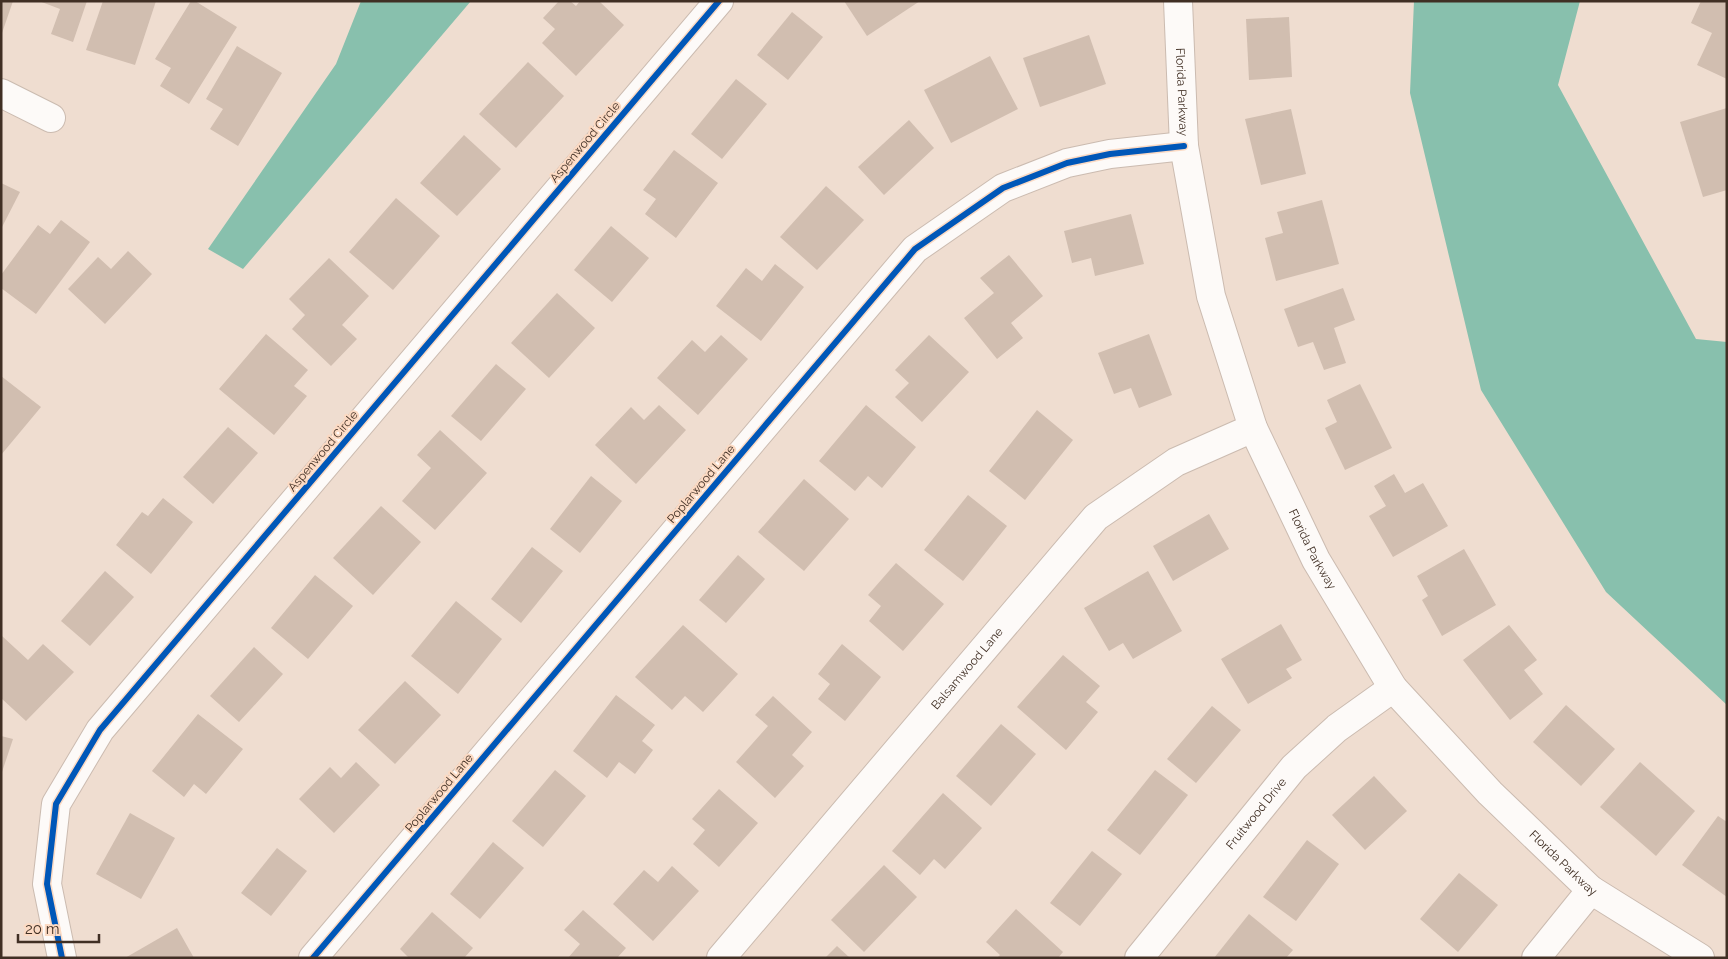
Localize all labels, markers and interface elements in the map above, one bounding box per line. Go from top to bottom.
street label: Florida Parkway [1173,47,1191,137]
street label: Aspenwood Circle [547,99,623,185]
street label: Aspenwood Circle [285,408,361,494]
street label: Poplarwood Lane [664,442,738,526]
street label: Florida Parkway [1286,507,1339,592]
street label: Balsamwood Lane [928,625,1006,712]
street label: Poplarwood Lane [402,751,476,835]
street label: Fruitwood Drive [1223,775,1289,852]
street label: Florida Parkway [1526,828,1600,899]
scale bar [18,912,99,944]
text: 20 m [25,920,60,938]

